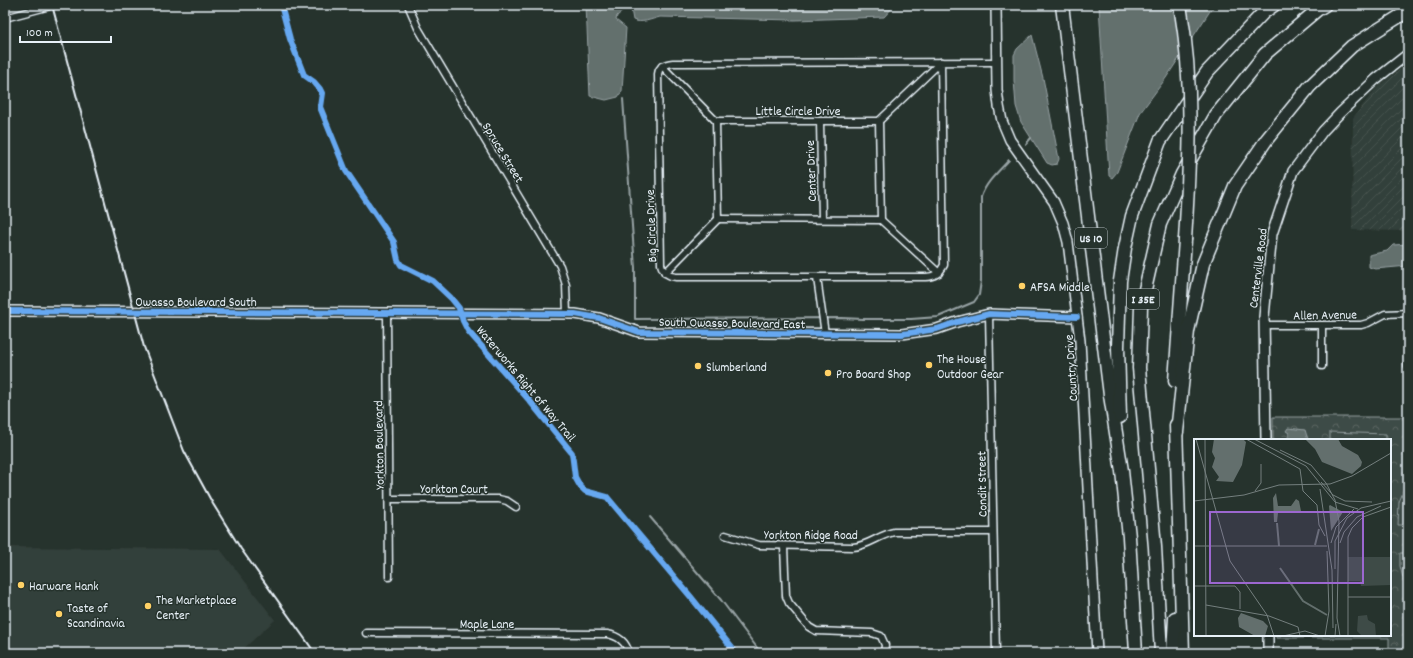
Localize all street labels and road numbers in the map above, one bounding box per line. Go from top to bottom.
street label: Little Circle Drive [756,103,841,122]
street label: Spruce Street [476,119,528,187]
street label: Center Drive [802,140,823,202]
street label: Big Circle Drive [642,189,663,263]
street label: Centerville Road [1245,227,1274,309]
road number: US 10 [1075,228,1107,248]
road number: I 35E [1127,289,1159,309]
street label: Owasso Boulevard South [135,294,257,313]
street label: Allen Avenue [1293,306,1357,327]
street label: South Owasso Boulevard East [659,314,806,335]
street label: Waterworks Right of Way Trail [471,322,579,447]
street label: Country Drive [1061,334,1084,402]
street label: Yorkton Boulevard [370,400,391,490]
street label: Condit Street [973,451,994,517]
street label: Yorkton Court [420,481,488,500]
street label: Yorkton Ridge Road [764,527,858,546]
street label: Maple Lane [460,616,515,635]

